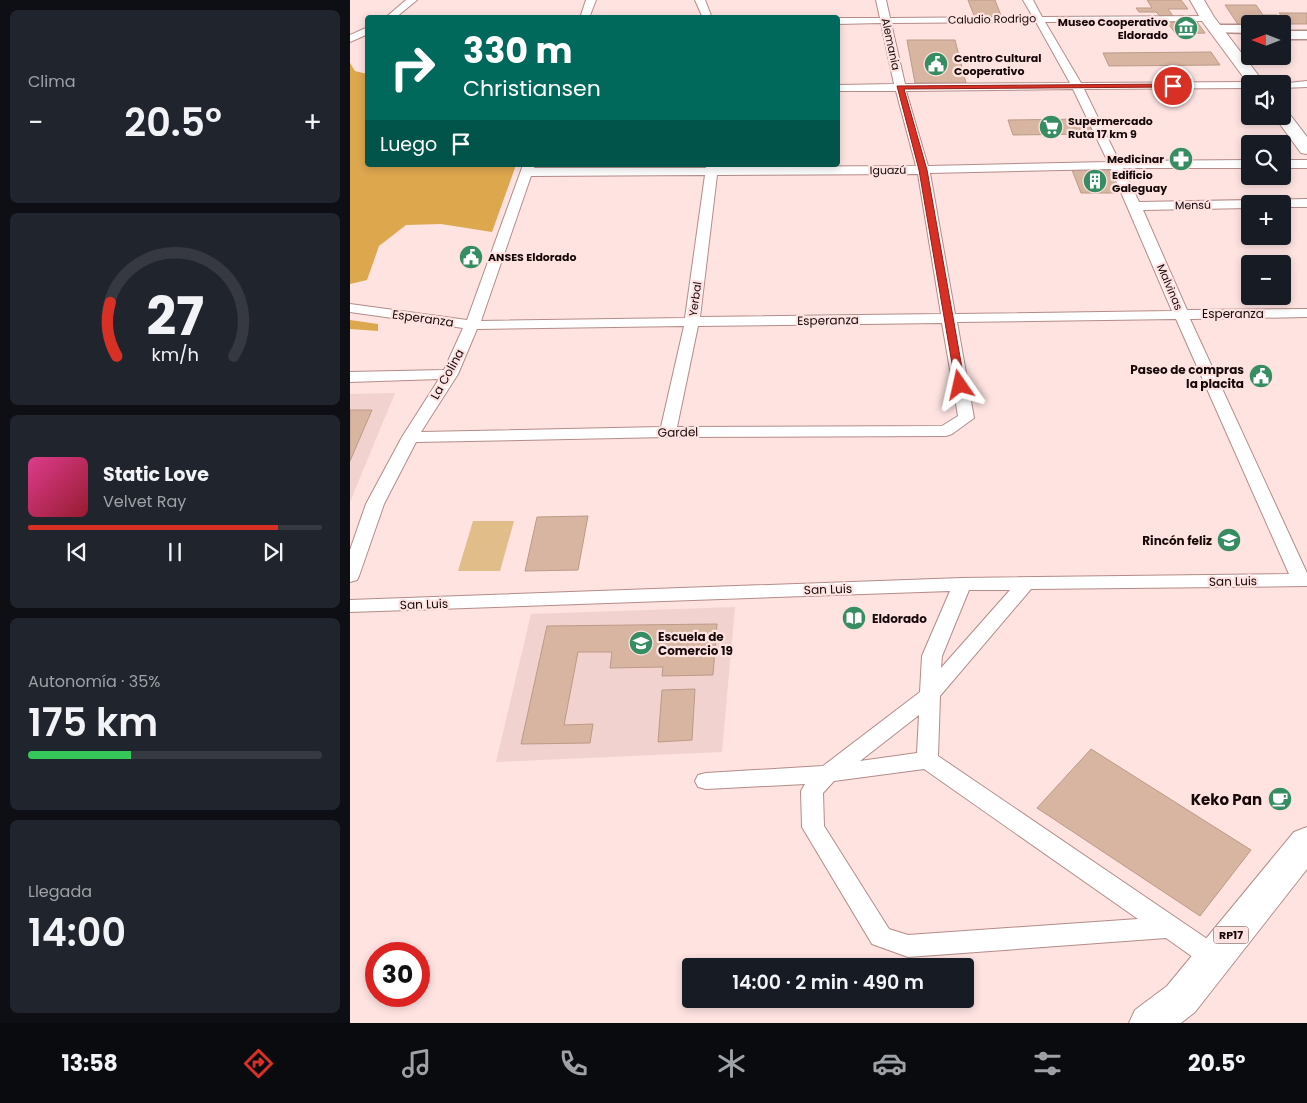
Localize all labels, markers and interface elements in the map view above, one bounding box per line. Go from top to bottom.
street label: Caludio Rodrigo [948,10,1036,28]
place label: Museo Cooperativo Eldorado [1058,14,1168,43]
museum icon: Museo Cooperativo Eldorado [1173,15,1199,41]
north arrow [1241,15,1291,65]
map controls [1241,15,1291,305]
street label: Alemania [878,16,904,72]
text: 330 m [463,26,573,75]
icon: right [380,35,445,100]
place label: Centro Cultural Cooperativo [954,50,1041,79]
public building icon: Centro Cultural Cooperativo [923,51,949,77]
pin [1152,65,1194,107]
text: Clima [28,70,76,93]
icon: arrive [1159,72,1187,100]
text: Christiansen [463,73,601,104]
button: sound [1241,75,1291,125]
text: 20.5° [124,96,222,149]
text: − [28,103,43,142]
text: + [303,103,322,142]
place label: Supermercado Ruta 17 km 9 [1068,113,1153,142]
supermarket icon: Supermercado Ruta 17 km 9 [1038,114,1064,140]
icon: arrive [447,130,475,158]
text: Luego [380,131,437,158]
button: search [1241,135,1291,185]
pharmacy icon: Medicinar [1168,146,1194,172]
place label: Medicinar [1107,151,1164,167]
street label: Iguazú [870,162,906,178]
place label: Edificio Galeguay [1112,167,1167,196]
building icon: Edificio Galeguay [1082,168,1108,194]
button: + [1241,195,1291,245]
street label: Mensú [1175,197,1211,213]
public building icon: ANSES Eldorado [458,244,484,270]
place label: ANSES Eldorado [488,249,577,265]
button: − [1241,255,1291,305]
street label: Malvinas [1153,261,1187,313]
text: 27 [146,280,204,353]
street label: Yerbal [685,281,705,317]
street label: Esperanza [391,305,455,331]
street label: Esperanza [1202,305,1264,322]
street label: Esperanza [797,311,859,329]
text: km/h [151,342,199,367]
street label: La Colina [426,346,468,402]
position arrow [933,358,985,410]
place label: Paseo de compras la placita [1130,361,1244,392]
public building icon: Paseo de compras la placita [1248,363,1274,389]
street label: Gardel [658,423,698,441]
text: Static Love [103,461,209,488]
text: Velvet Ray [103,490,186,513]
school or university icon: Rincón feliz [1216,527,1242,553]
place label: Rincón feliz [1142,532,1212,549]
icon: previous [63,538,91,566]
icon: pause [161,538,189,566]
icon: next [259,538,287,566]
street label: San Luis [1209,572,1257,590]
street label: San Luis [804,580,852,598]
street label: San Luis [400,595,448,613]
library icon: Eldorado [841,605,867,631]
place label: Eldorado [872,610,927,627]
place label: Escuela de Comercio 19 [658,628,733,659]
school or university icon: Escuela de Comercio 19 [628,630,654,656]
text: Autonomía · 35% [28,670,160,693]
text: 175 km [28,696,158,749]
cafe icon: Keko Pan [1267,786,1293,812]
place label: Keko Pan [1191,789,1262,810]
text: Llegada [28,880,92,903]
text: 14:00 [28,906,126,959]
road number: RP17 [1214,926,1248,944]
speed limit sign: 30 [365,942,430,1007]
text: 14:00 · 2 min · 490 m [732,969,924,996]
icon: directions [241,1046,276,1081]
icon: music [399,1046,434,1081]
icon: phone [556,1046,591,1081]
icon: climate [714,1046,749,1081]
icon: car [872,1046,907,1081]
icon: filters [1030,1046,1065,1081]
text: 13:58 [61,1048,118,1079]
text: 20.5° [1188,1048,1246,1079]

